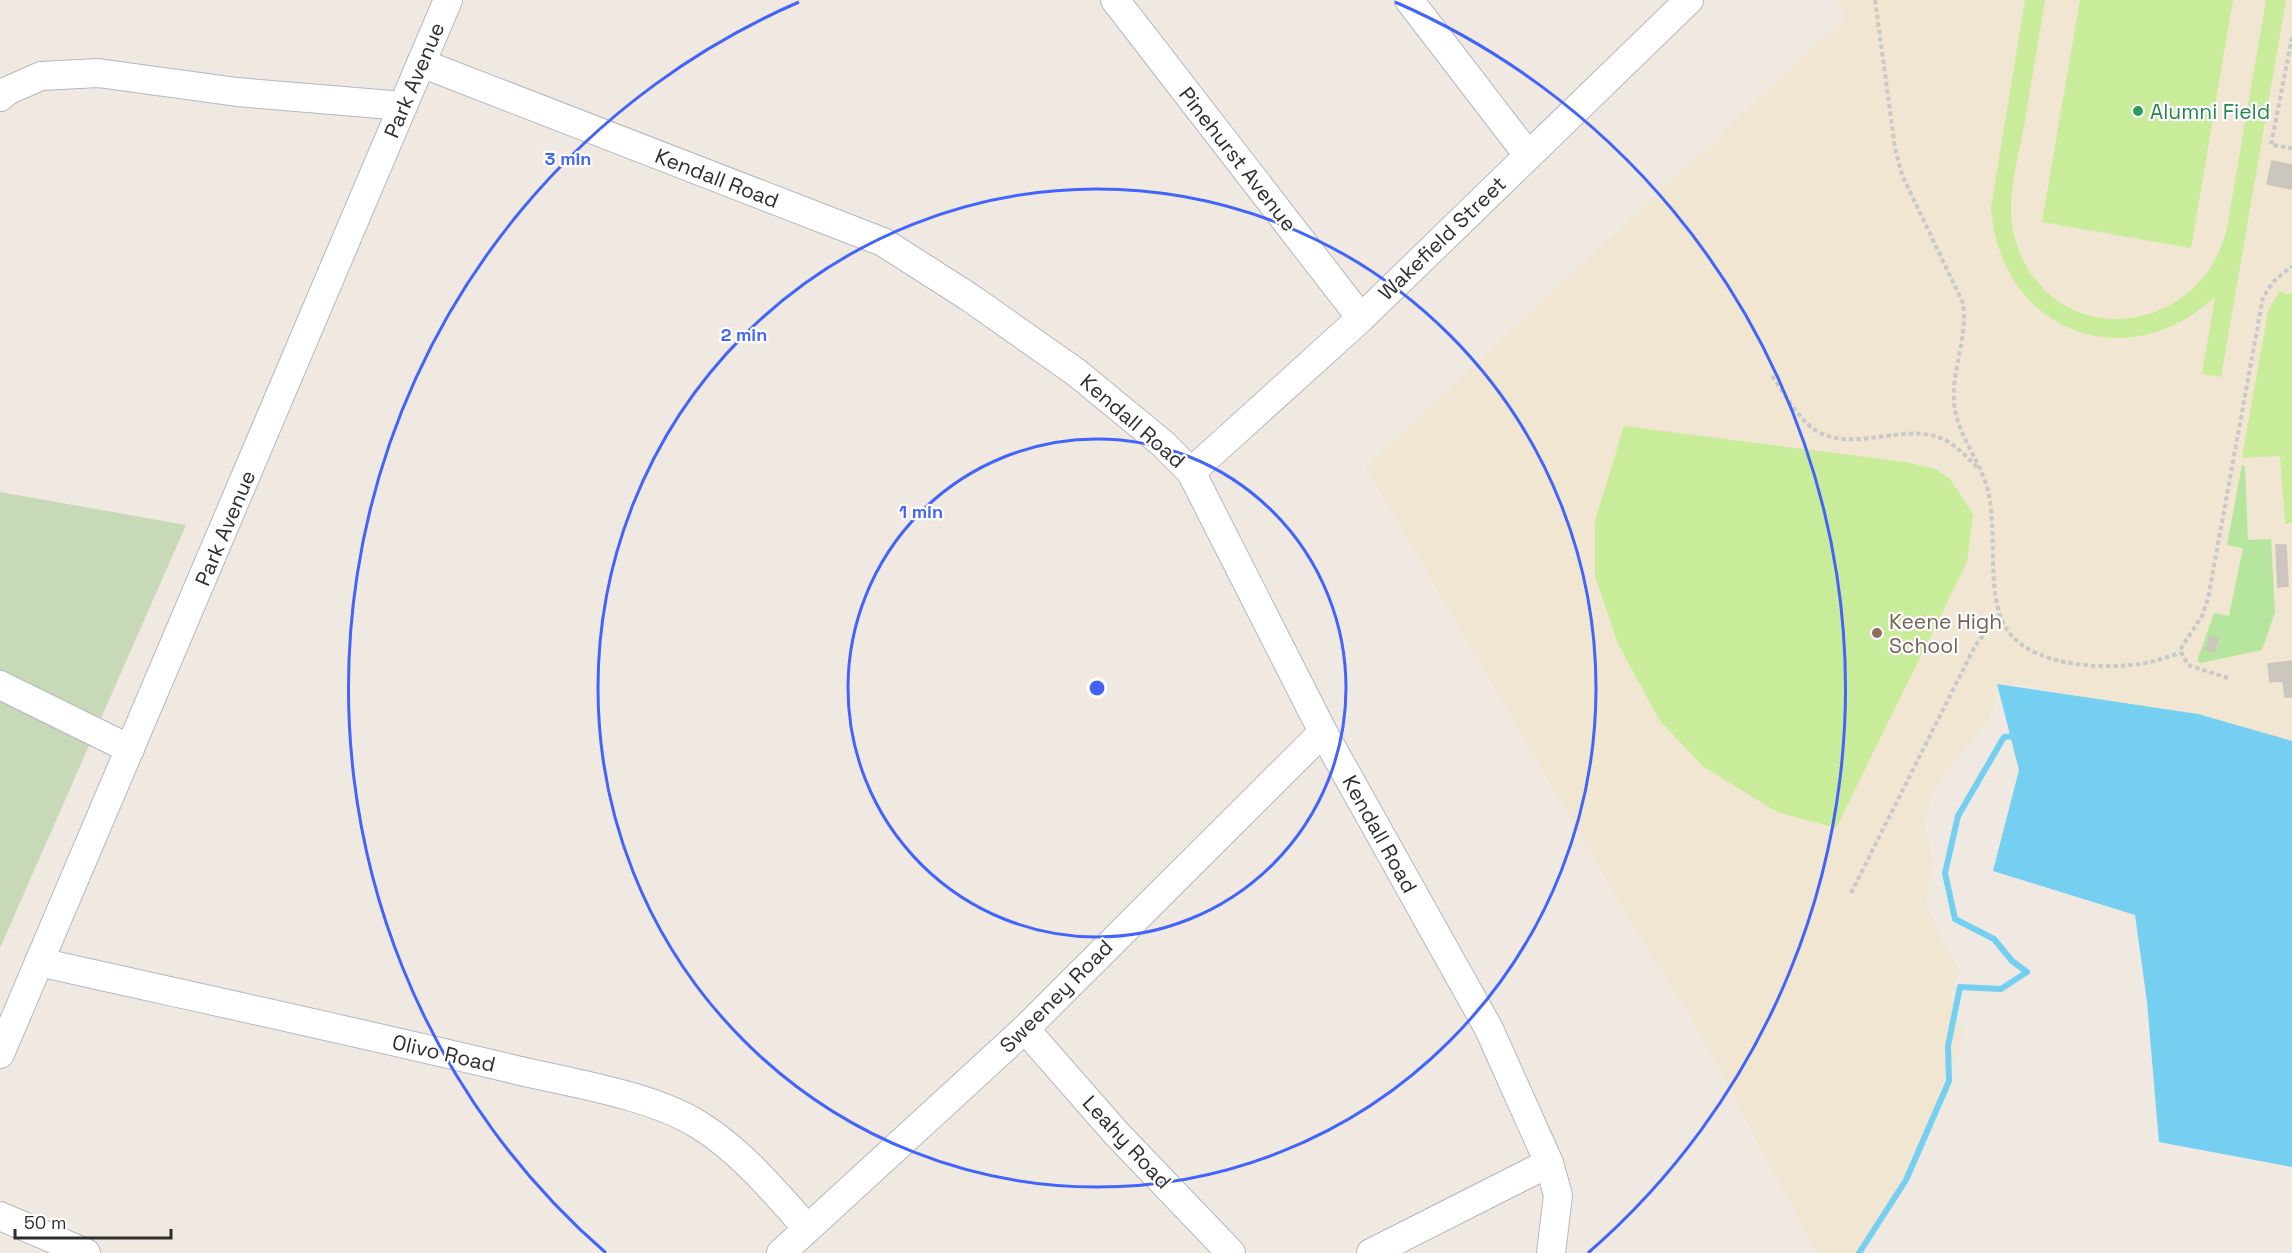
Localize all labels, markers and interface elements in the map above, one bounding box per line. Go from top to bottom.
street label: Park Avenue [378,18,450,142]
street label: Pinehurst Avenue [1173,81,1303,237]
place label: Alumni Field [2150,98,2270,125]
marker: Alumni Field [2131,104,2145,118]
street label: Kendall Road [651,142,783,214]
text: 3 min [545,147,591,170]
street label: Wakefield Street [1372,170,1512,306]
text: 2 min [721,323,767,346]
street label: Kendall Road [1075,368,1191,474]
street label: Park Avenue [189,466,261,590]
text: 1 min [899,500,943,523]
place label: Keene High School [1889,608,2002,659]
marker: Keene High School [1870,626,1884,640]
centre of rings [1087,678,1107,698]
street label: Kendall Road [1337,770,1423,898]
street label: Sweeney Road [994,934,1118,1058]
street label: Olivo Road [390,1028,498,1078]
street label: Leahy Road [1077,1089,1177,1195]
scale bar [15,1202,171,1240]
text: 50 m [24,1211,66,1234]

